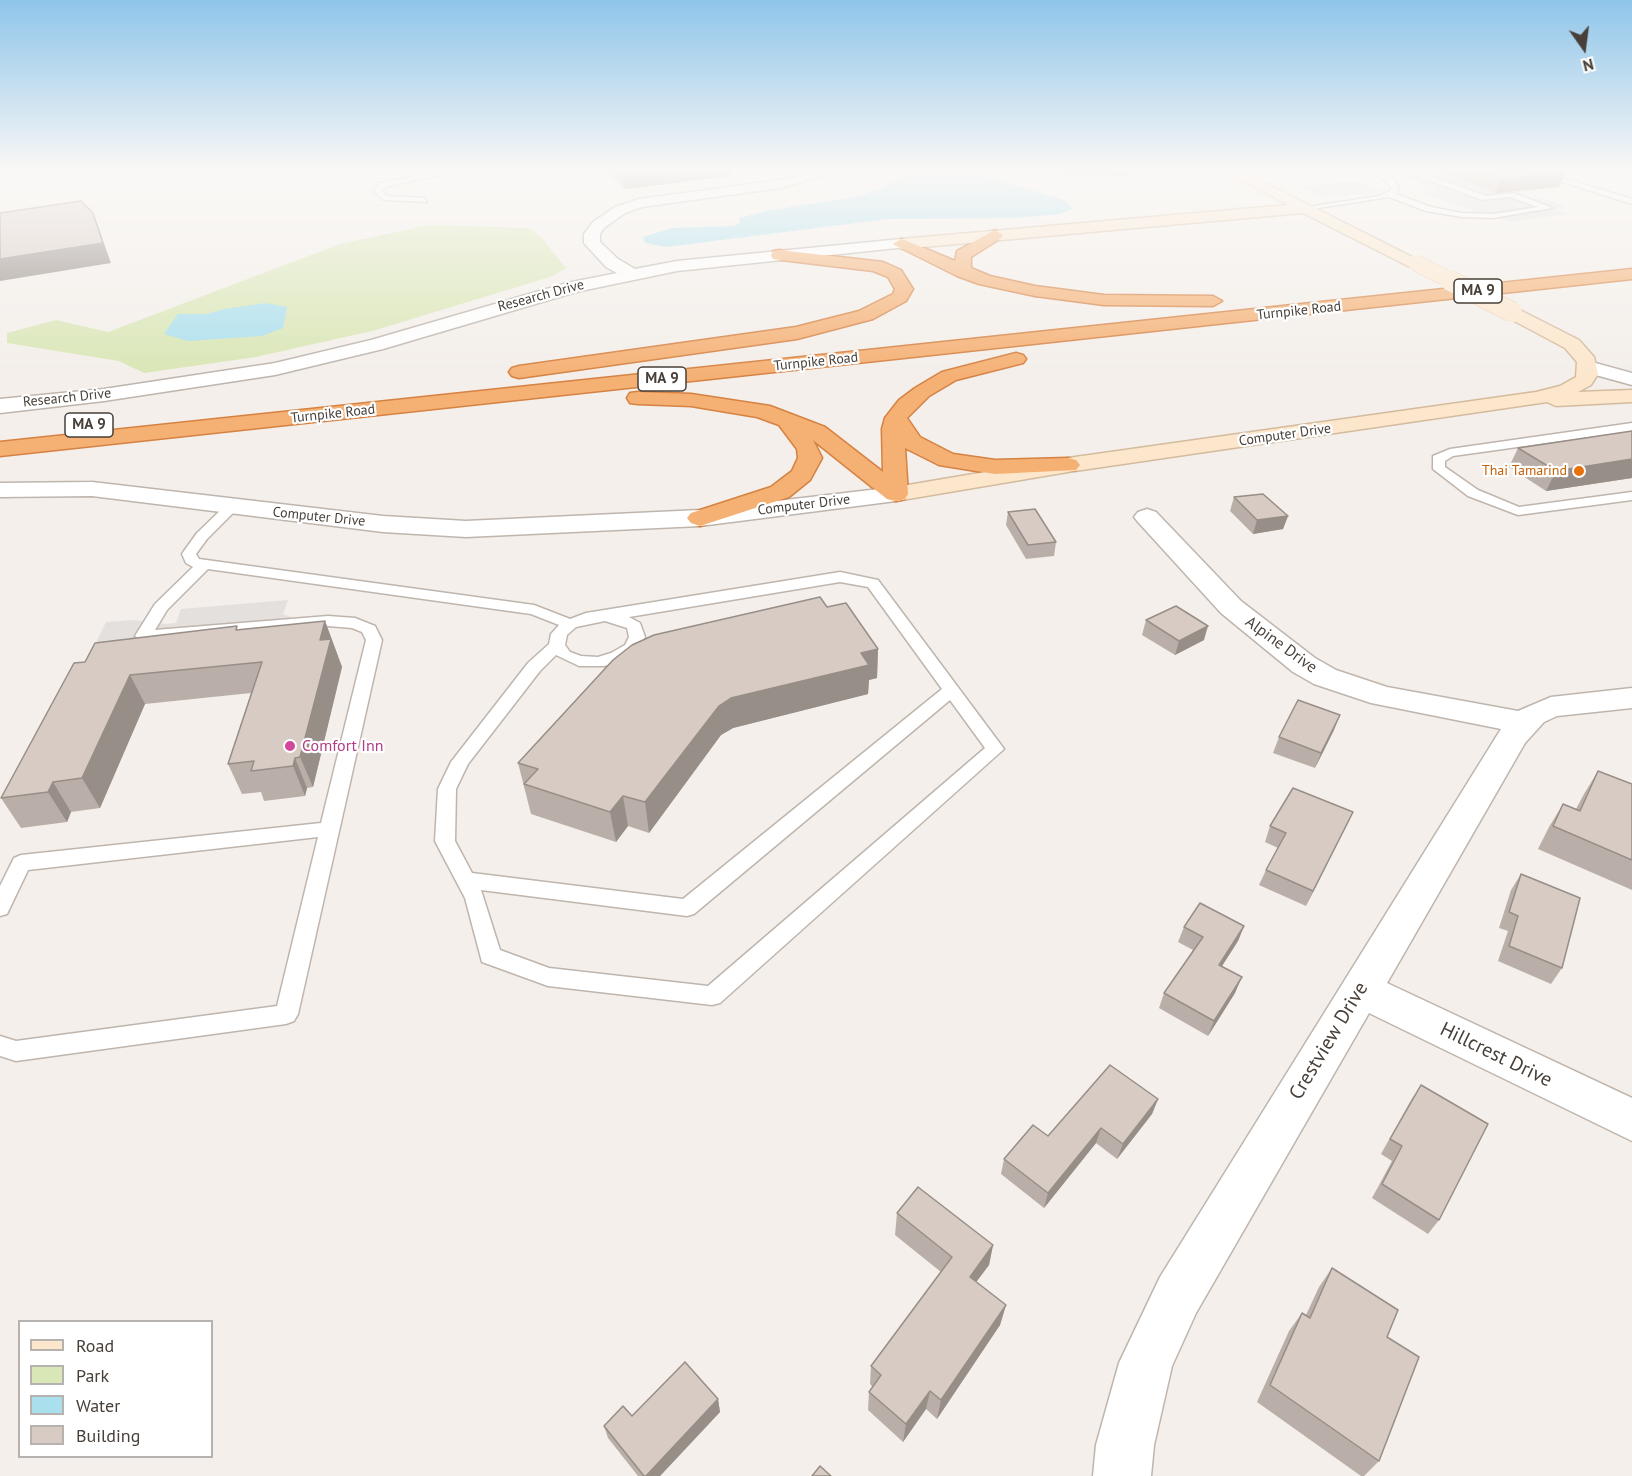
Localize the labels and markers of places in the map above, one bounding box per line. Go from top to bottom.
place label: Thai Tamarind [1482,463,1567,479]
marker: Thai Tamarind [1572,464,1586,478]
place label: Comfort Inn [302,736,383,756]
marker: Comfort Inn [283,739,297,753]

